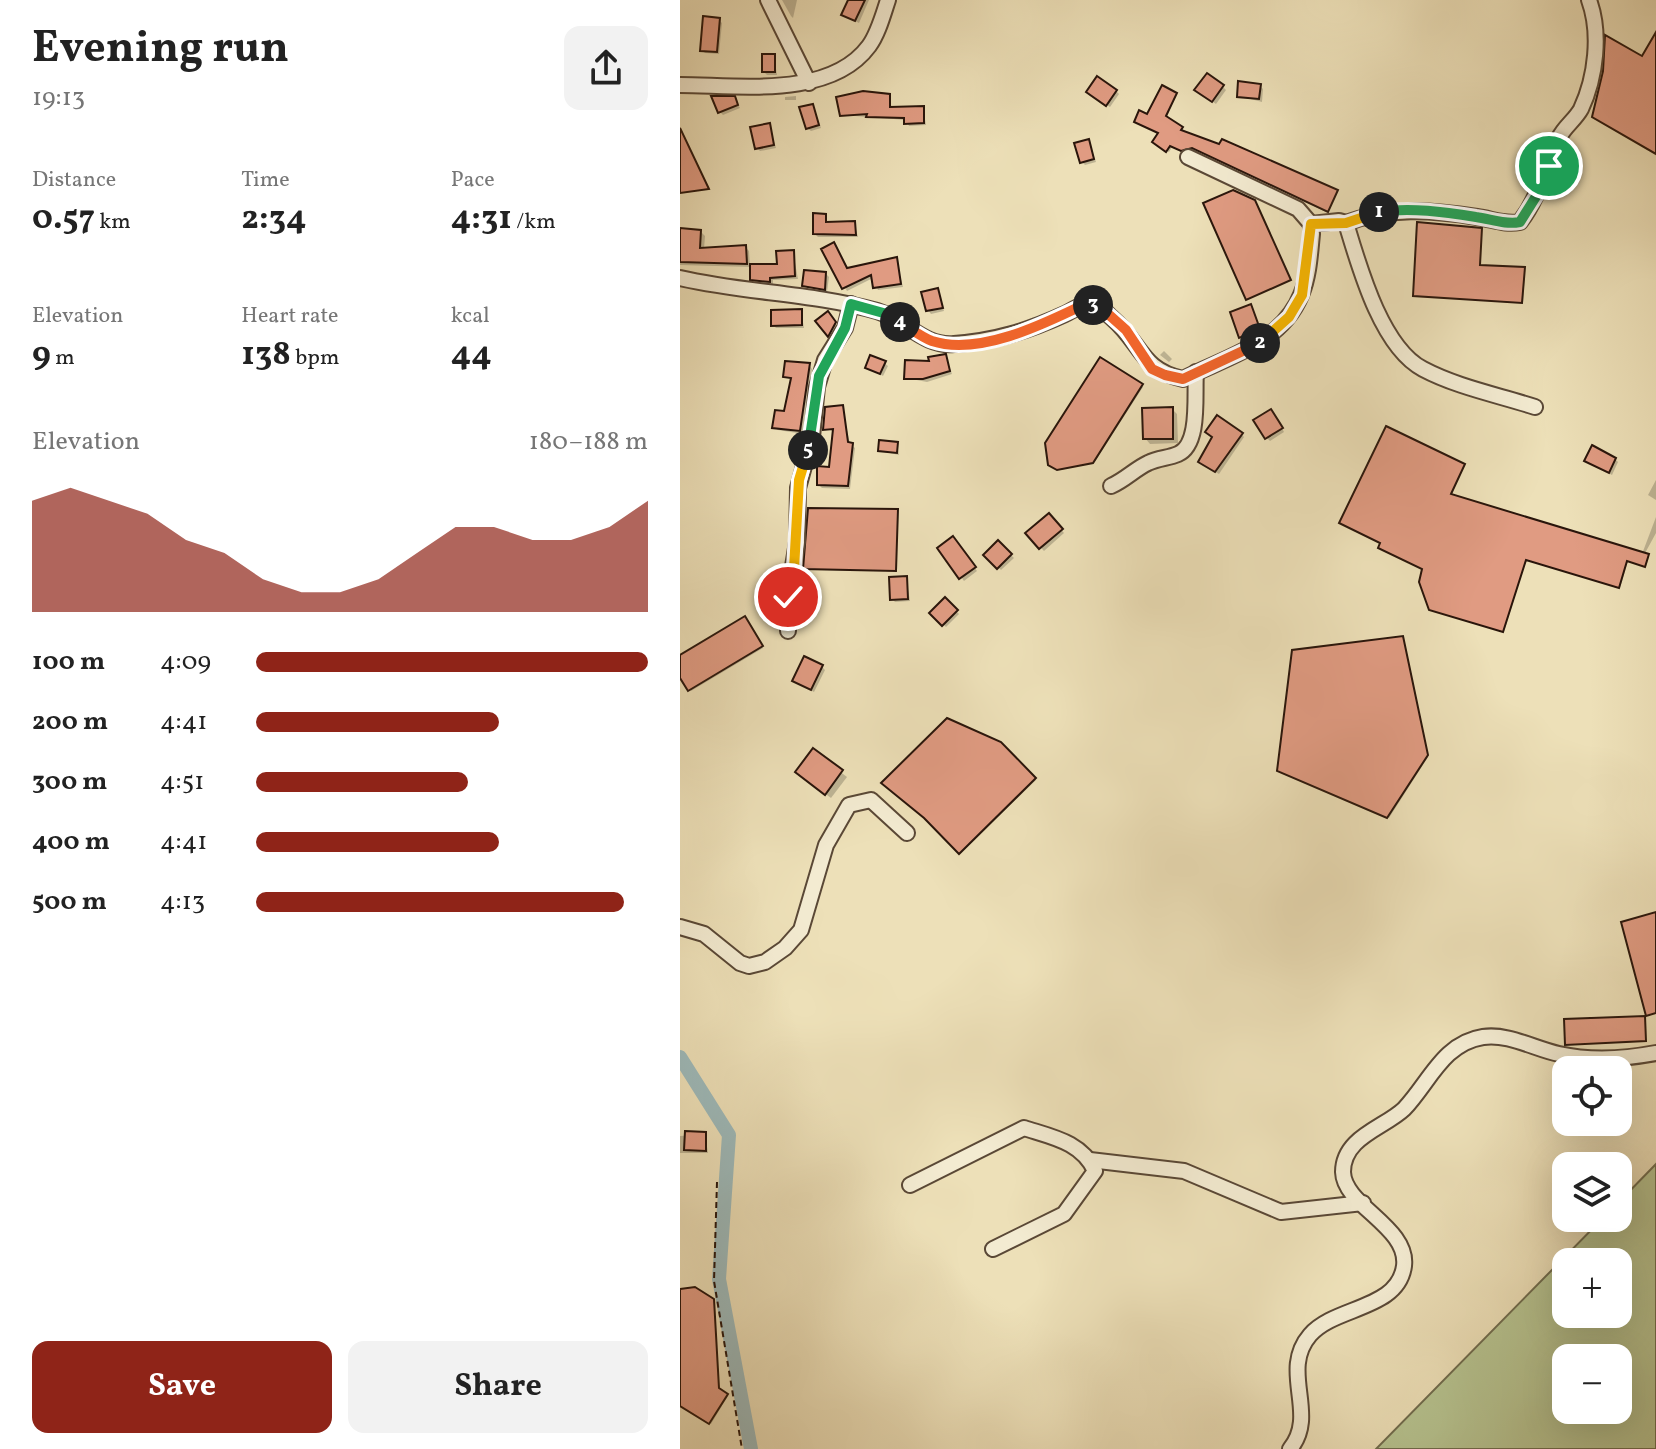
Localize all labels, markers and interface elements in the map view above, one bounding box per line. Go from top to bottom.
text: Evening run [32,19,289,80]
button: share [564,26,648,110]
text: 19:13 [32,80,85,116]
pin [1515,132,1583,200]
icon: arrive [1527,144,1571,188]
text: Distance [32,165,116,196]
text: Time [241,165,290,196]
text: Pace [451,165,495,196]
pin: 1 [1359,192,1399,232]
text: 0.57 [32,196,95,243]
text: 2:34 [241,196,307,243]
text: 4:31 [451,196,512,243]
text: 1 [1375,196,1383,227]
text: km [95,207,131,238]
text: /km [512,207,556,238]
pin: 3 [1073,285,1113,325]
text: 3 [1087,289,1099,320]
text: Elevation [32,301,123,332]
text: Heart rate [241,301,338,332]
text: kcal [451,301,490,332]
pin: 4 [880,302,920,342]
text: 4 [893,306,907,337]
pin: 2 [1240,323,1280,363]
text: 2 [1254,327,1266,358]
text: 9 [32,332,51,379]
text: 138 [241,332,291,379]
text: 44 [451,332,492,379]
text: m [51,343,75,374]
text: bpm [291,343,339,374]
text: Elevation [32,424,140,460]
text: 180–188 m [529,424,648,460]
pin: 5 [788,430,828,470]
text: 5 [803,434,813,465]
pin [754,563,822,631]
icon: check [766,575,810,619]
text: 100 m [32,644,105,680]
text: 4:09 [160,644,211,680]
text: 200 m [32,704,108,740]
text: 4:41 [160,704,207,740]
text: 300 m [32,764,108,800]
text: 4:51 [160,764,204,800]
text: 400 m [32,824,110,860]
text: 4:41 [160,824,207,860]
text: 500 m [32,884,107,920]
text: 4:13 [160,884,205,920]
map controls [1552,1056,1632,1424]
button: locate [1552,1056,1632,1136]
button: layers [1552,1152,1632,1232]
button: + [1552,1248,1632,1328]
button: Save [32,1341,332,1433]
button: Share [348,1341,648,1433]
button: − [1552,1344,1632,1424]

